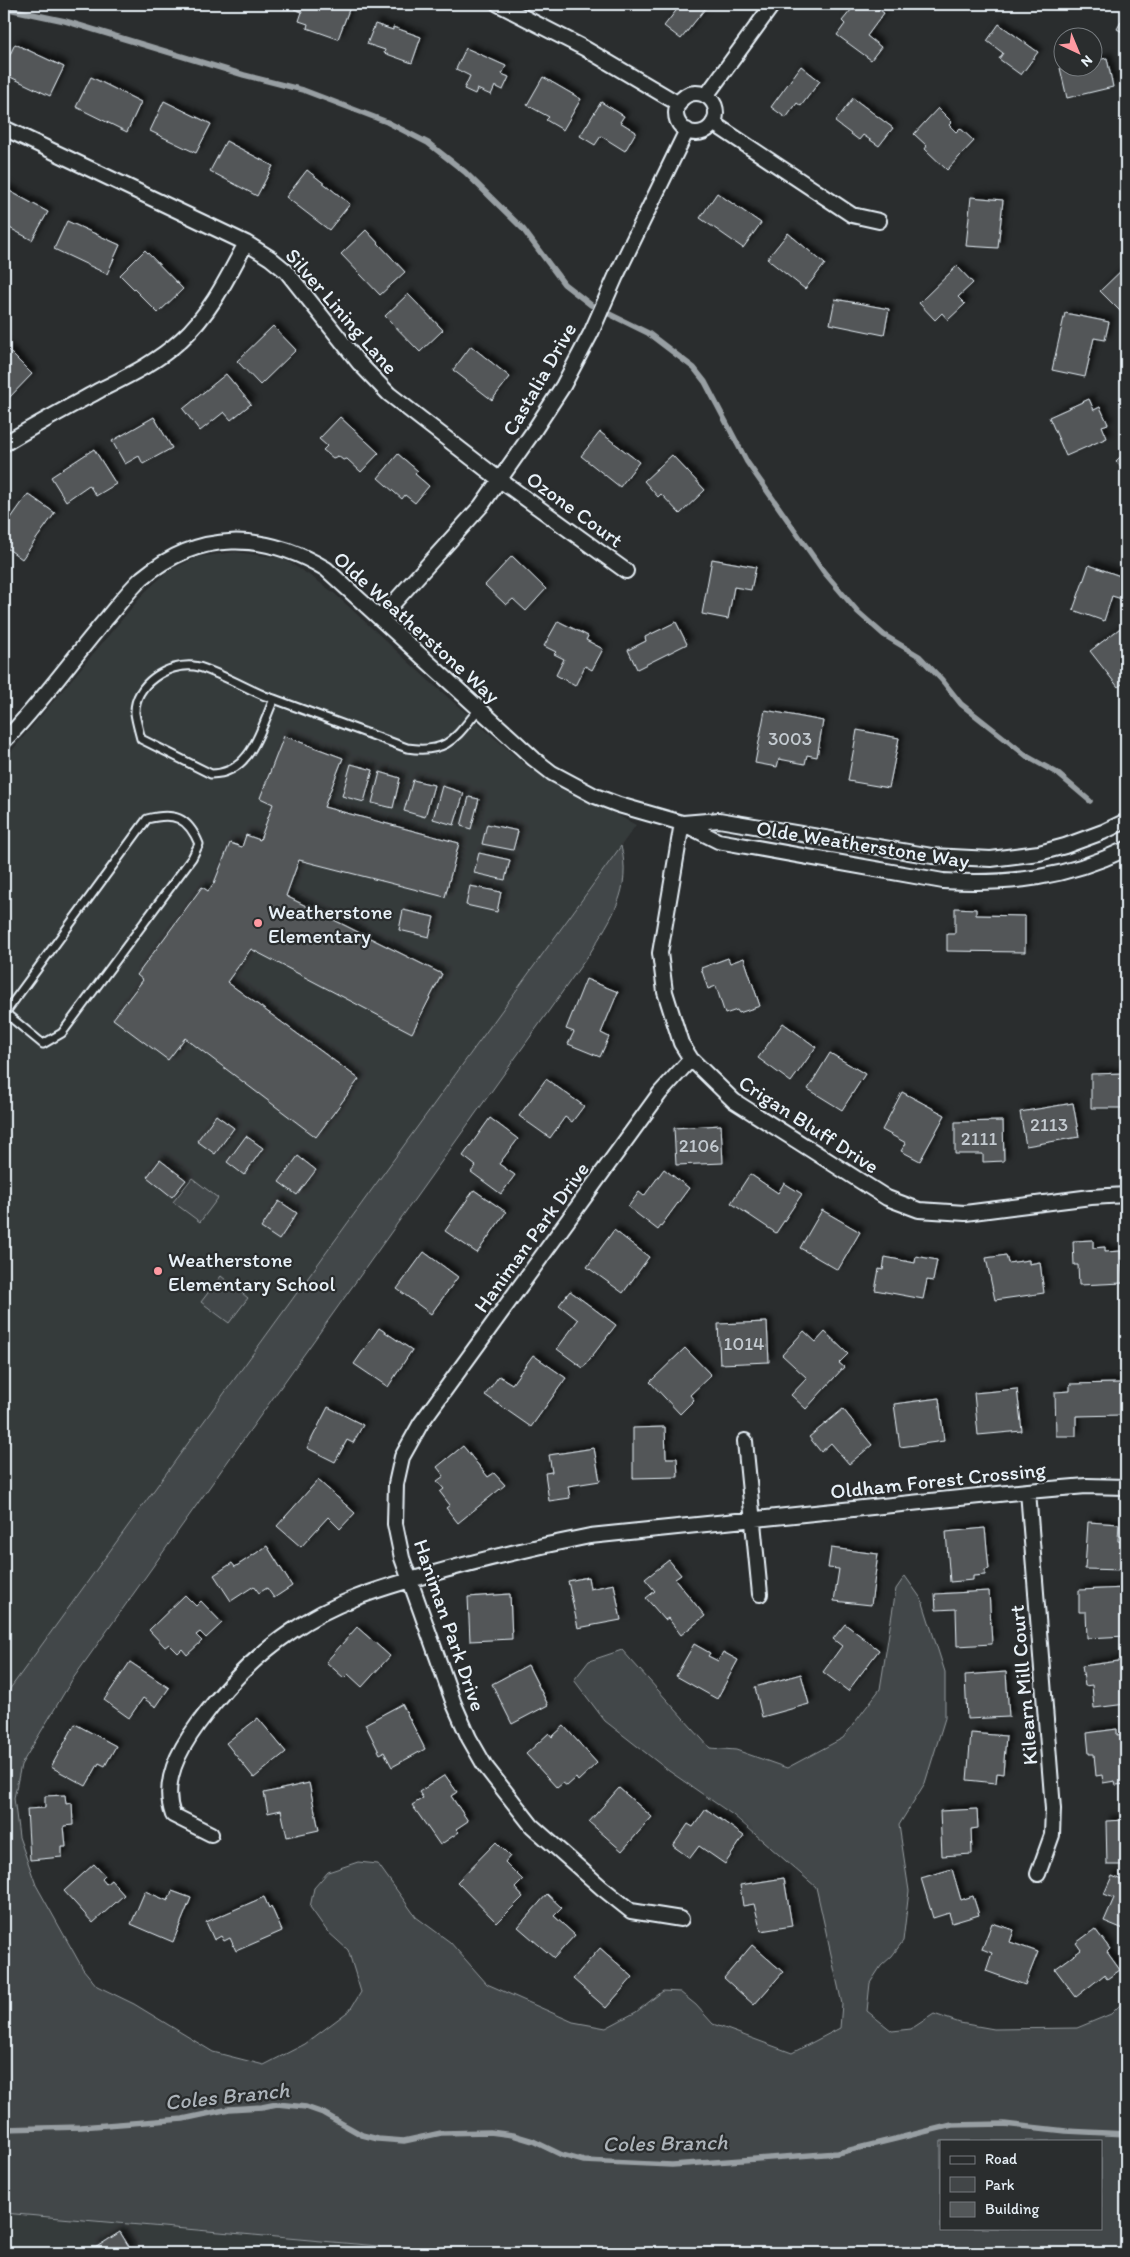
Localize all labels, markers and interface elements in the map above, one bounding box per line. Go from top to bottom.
north arrow [1052,28,1102,78]
text: N [1077,52,1096,70]
street label: Silver Lining Lane [281,243,403,379]
street label: Castalia Drive [497,318,581,440]
street label: Ozone Court [522,466,628,553]
street label: Olde Weatherstone Way [329,546,505,708]
house number: 3003 [768,727,812,750]
street label: Olde Weatherstone Way [755,815,971,873]
place label: Weatherstone Elementary [268,899,393,948]
marker: Weatherstone Elementary [252,917,264,929]
street label: Crigan Bluff Drive [734,1069,884,1179]
house number: 2113 [1030,1113,1068,1136]
house number: 2111 [961,1127,997,1150]
house number: 2106 [679,1134,719,1157]
street label: Haniman Park Drive [468,1157,594,1317]
place label: Weatherstone Elementary School [168,1247,336,1296]
marker: Weatherstone Elementary School [152,1265,164,1277]
house number: 1014 [724,1332,764,1355]
street label: Oldham Forest Crossing [829,1456,1047,1504]
street label: Haniman Park Drive [409,1536,491,1714]
street label: Kilearn Mill Court [1004,1604,1042,1766]
water label: Coles Branch [163,2076,291,2116]
water label: Coles Branch [602,2128,728,2158]
legend [940,2140,1102,2230]
text: Road [985,2150,1018,2168]
text: Park [985,2176,1015,2194]
text: Building [985,2200,1039,2218]

